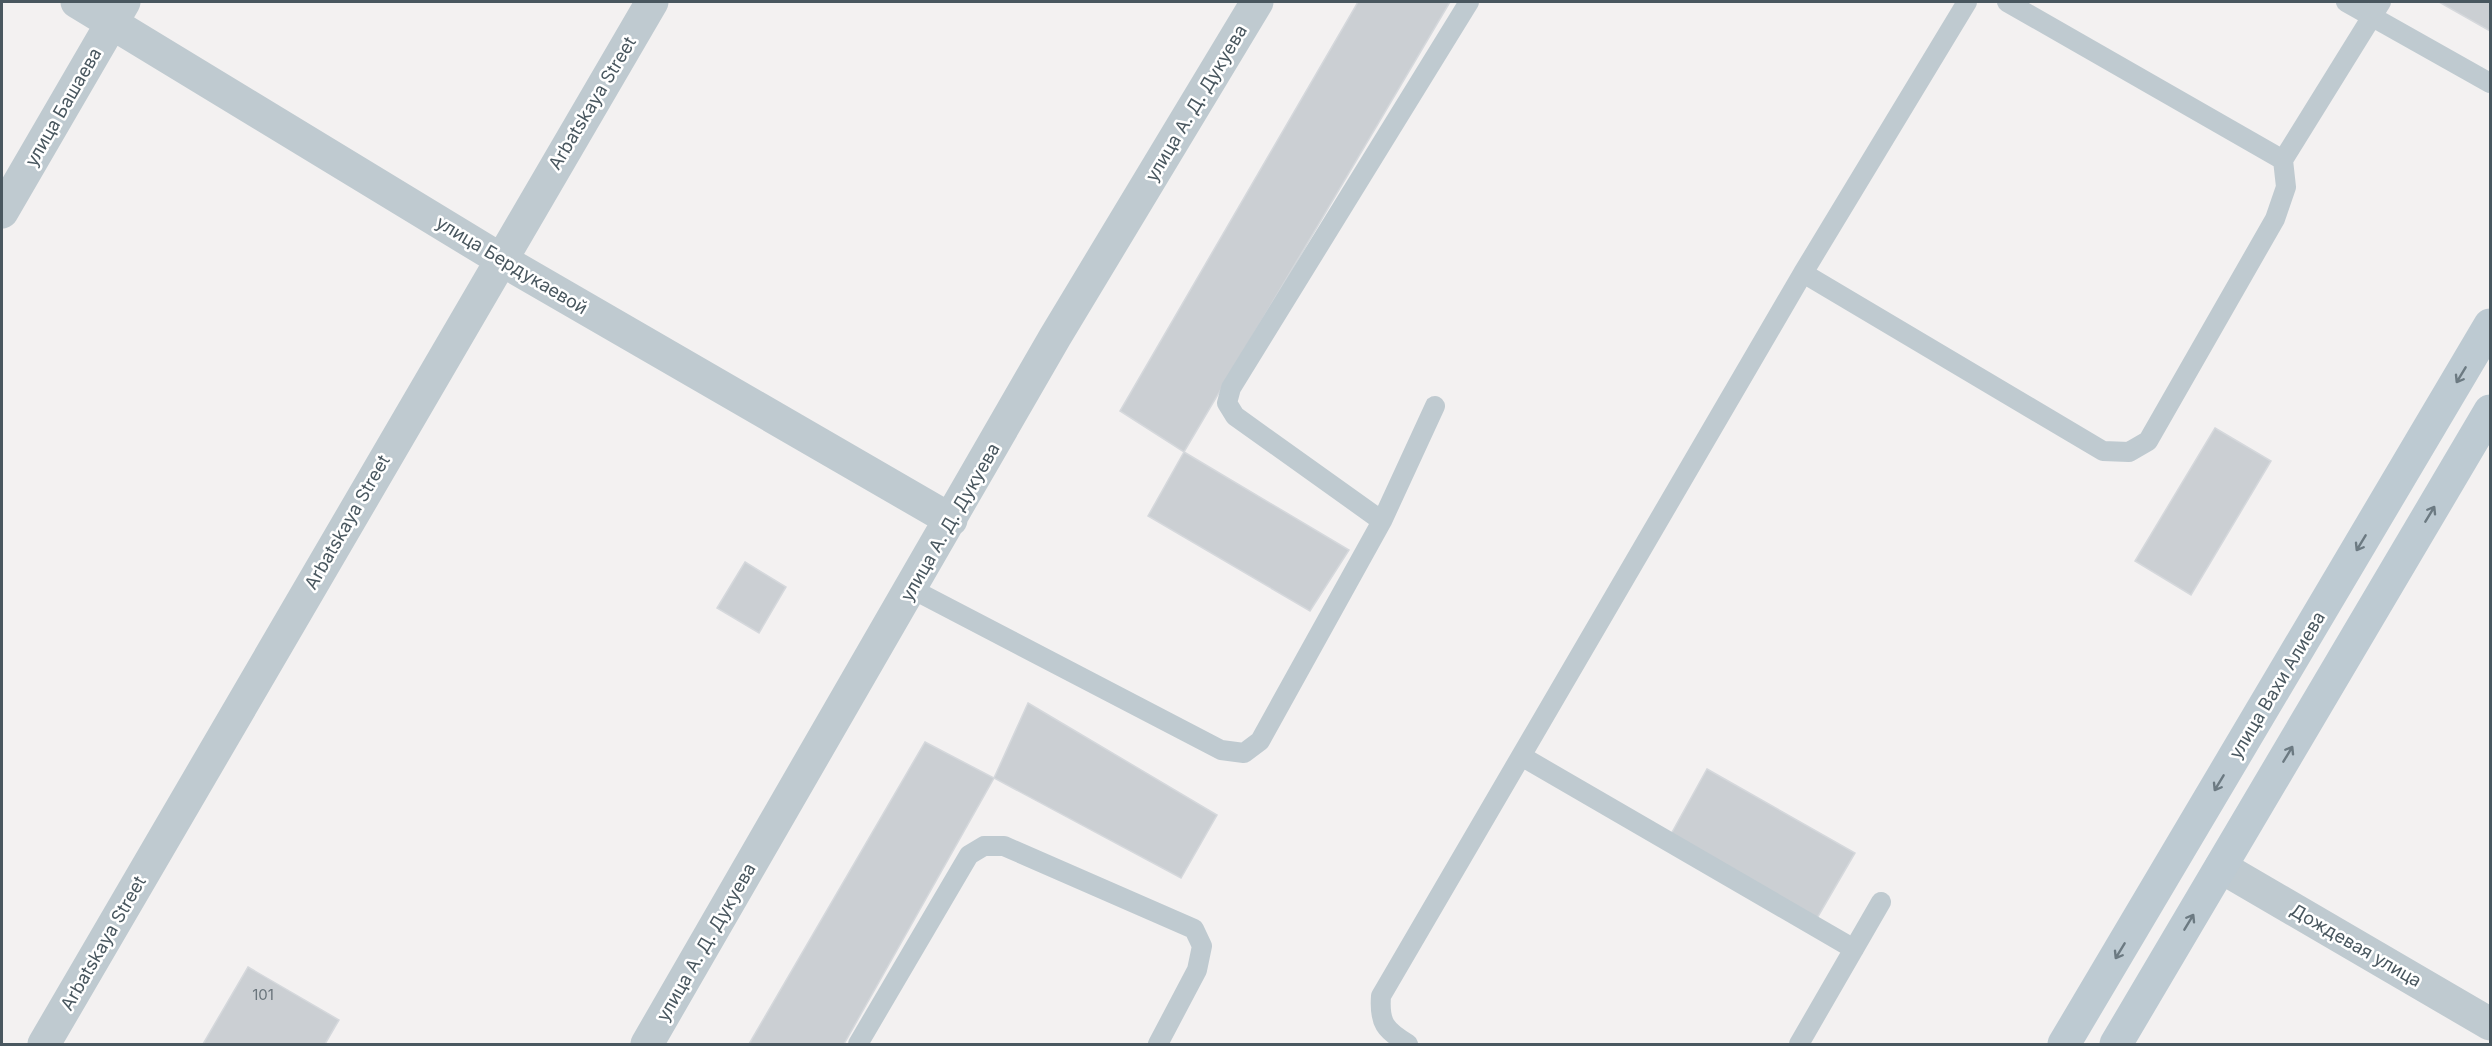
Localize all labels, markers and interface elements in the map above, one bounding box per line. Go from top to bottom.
street label: улица А. Д. Дукуева [1141,21,1251,185]
street label: Arbatskaya Street [544,32,640,173]
street label: улица Башаева [20,44,106,170]
street label: улица Бердукаевой [433,212,591,318]
one-way arrow [2454,366,2466,383]
street label: улица А. Д. Дукуева [896,439,1004,605]
street label: Arbatskaya Street [300,451,394,593]
one-way arrow [2424,506,2436,523]
one-way arrow [2355,534,2367,551]
street label: улица Вахи Алиева [2225,608,2329,762]
one-way arrow [2282,746,2294,763]
one-way arrow [2213,774,2225,791]
street label: улица А. Д. Дукуева [652,859,760,1025]
street label: Arbatskaya Street [56,872,150,1014]
street label: Дождевая улица [2287,899,2425,991]
one-way arrow [2183,914,2195,931]
one-way arrow [2113,942,2125,959]
house number: 101 [252,985,274,1004]

